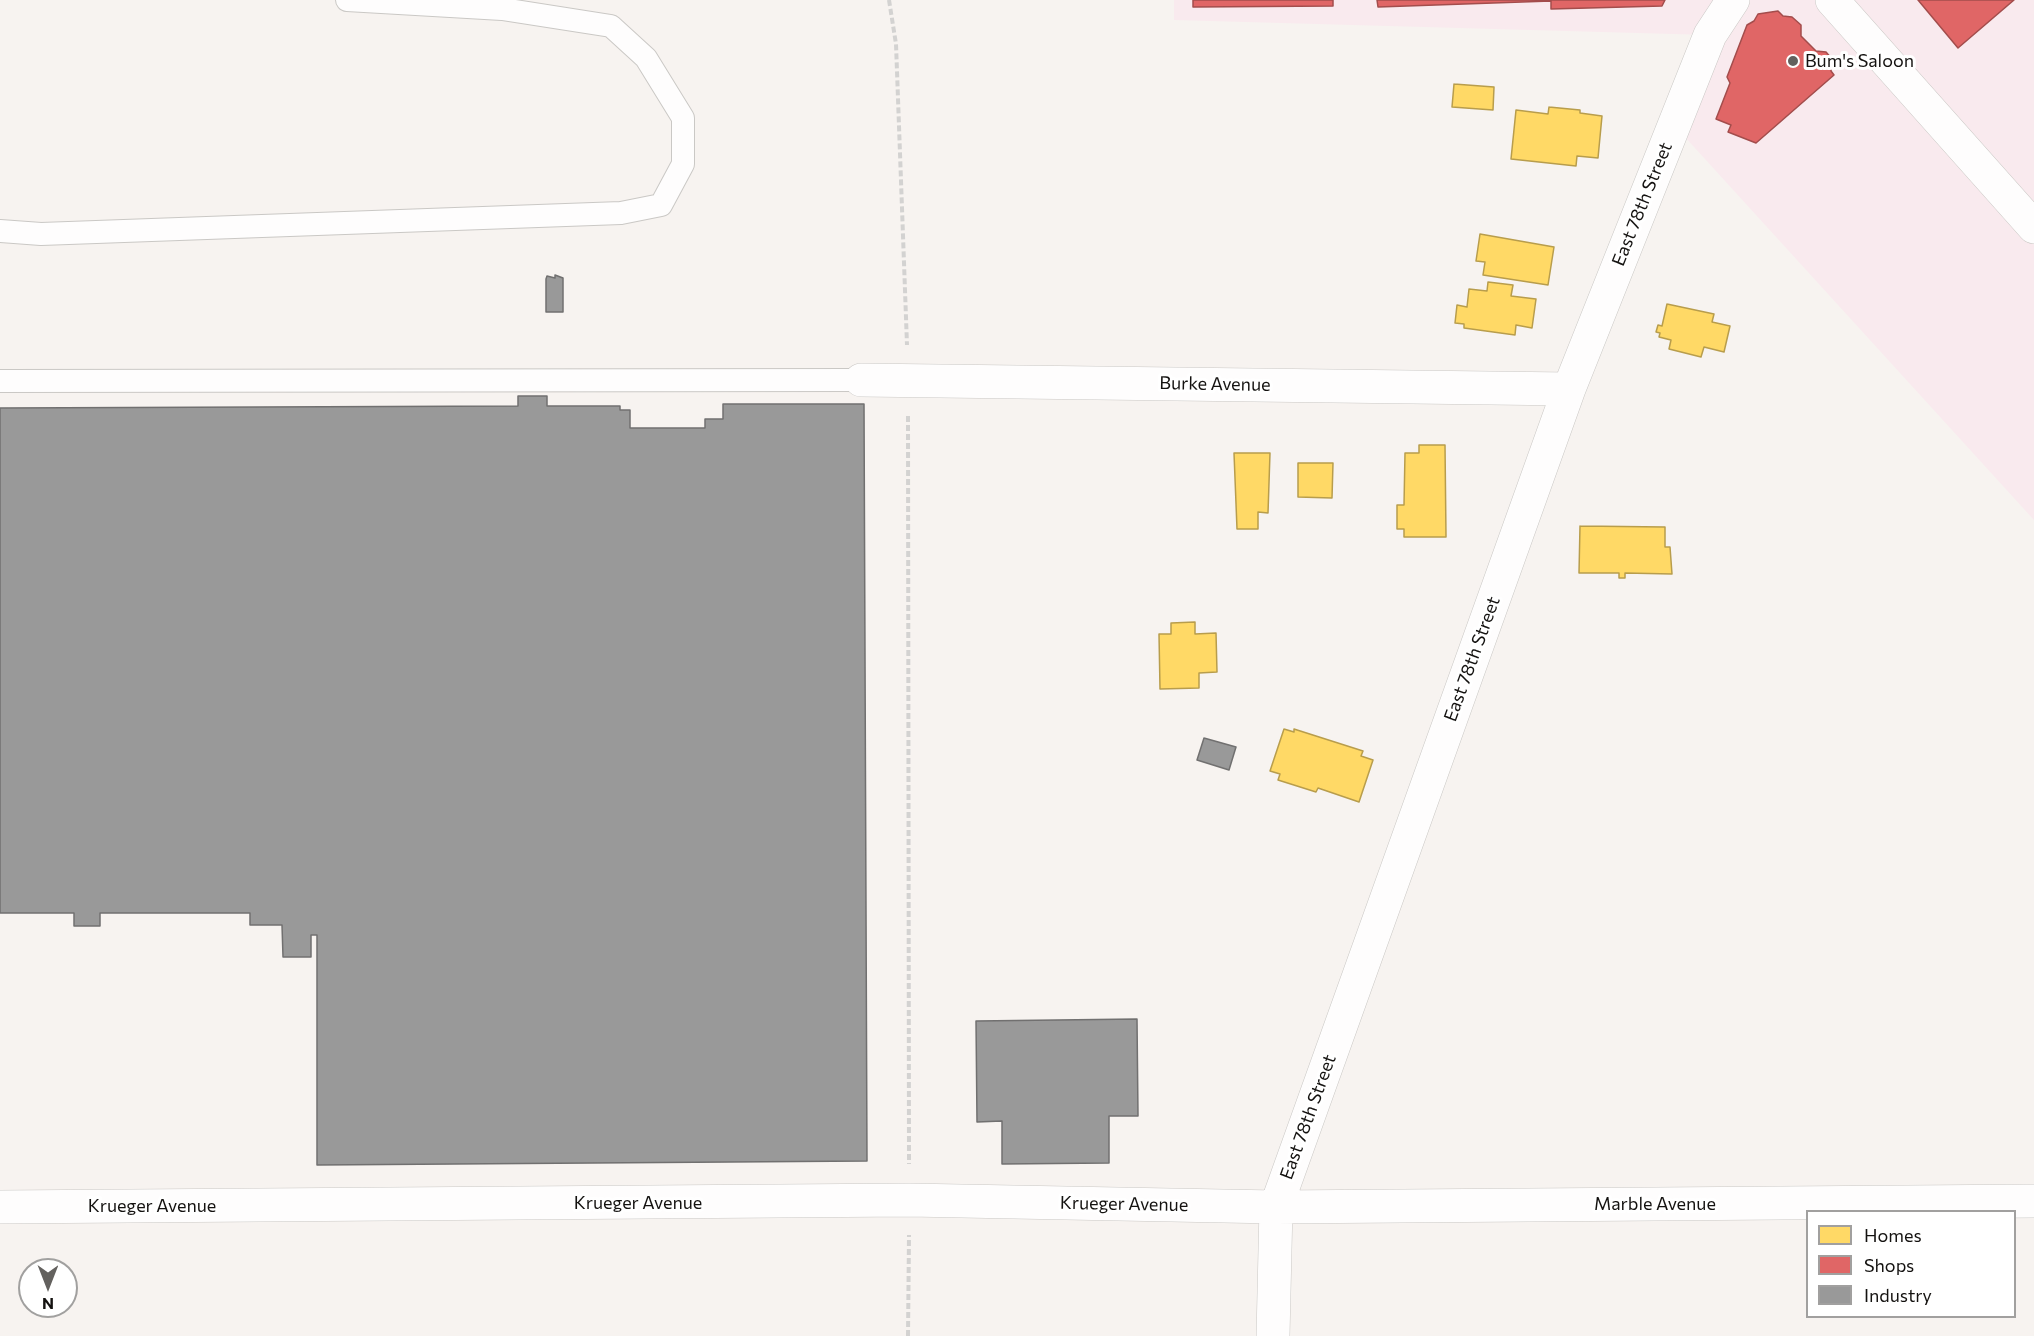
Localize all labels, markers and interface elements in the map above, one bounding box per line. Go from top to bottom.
place label: Bum's Saloon [1805,50,1914,72]
marker: Bum's Saloon [1786,54,1800,68]
street label: East 78th Street [1607,139,1677,269]
street label: Burke Avenue [1159,372,1271,396]
street label: East 78th Street [1439,594,1505,724]
street label: East 78th Street [1275,1052,1341,1182]
street label: Krueger Avenue [574,1192,702,1214]
street label: Krueger Avenue [1060,1192,1188,1216]
street label: Marble Avenue [1594,1193,1716,1215]
street label: Krueger Avenue [88,1195,216,1217]
legend [1806,1210,2016,1318]
text: Homes [1864,1224,1922,1246]
text: Shops [1864,1254,1914,1276]
north arrow [18,1258,78,1318]
text: Industry [1864,1284,1932,1306]
text: N [42,1295,54,1314]

